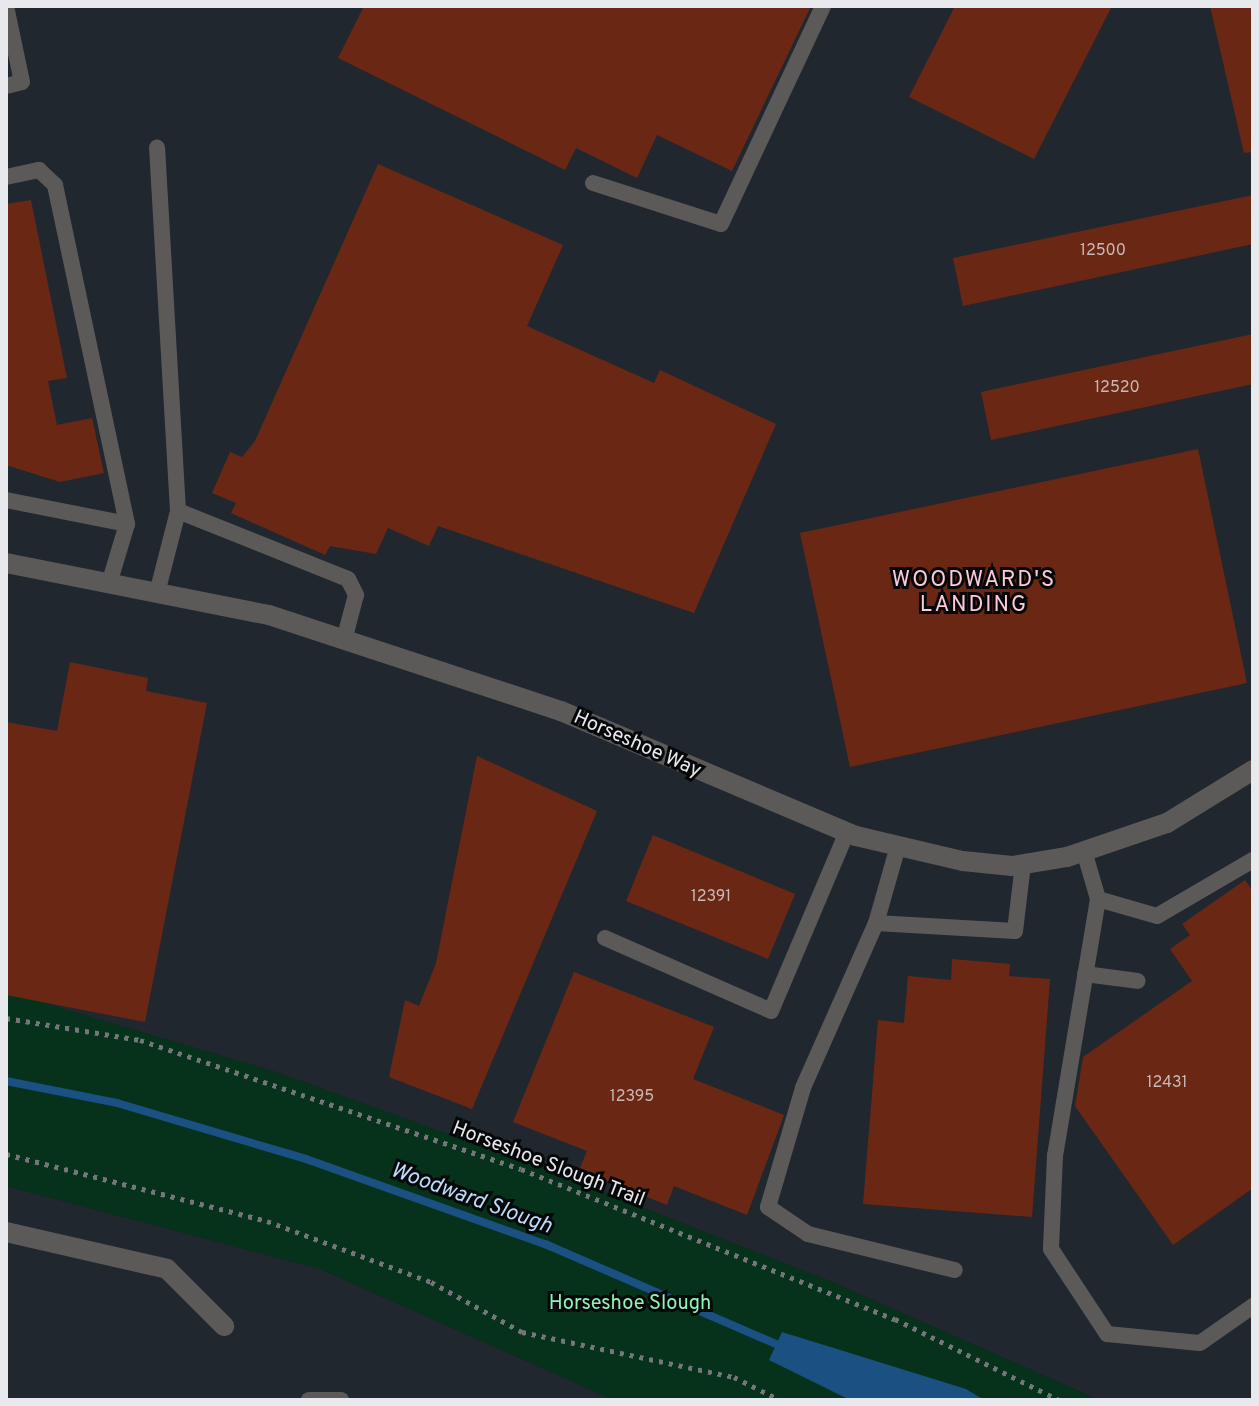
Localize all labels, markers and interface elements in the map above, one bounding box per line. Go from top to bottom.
house number: 12500 [1080,241,1126,261]
house number: 12520 [1094,378,1140,398]
district label: WOODWARD'S LANDING [892,567,1056,618]
street label: Horseshoe Way [569,706,705,784]
house number: 12391 [691,887,731,907]
house number: 12431 [1146,1073,1188,1093]
house number: 12395 [610,1087,654,1107]
street label: Horseshoe Slough Trail [448,1117,648,1213]
water label: Woodward Slough [387,1158,555,1240]
park label: Horseshoe Slough [549,1292,711,1316]

